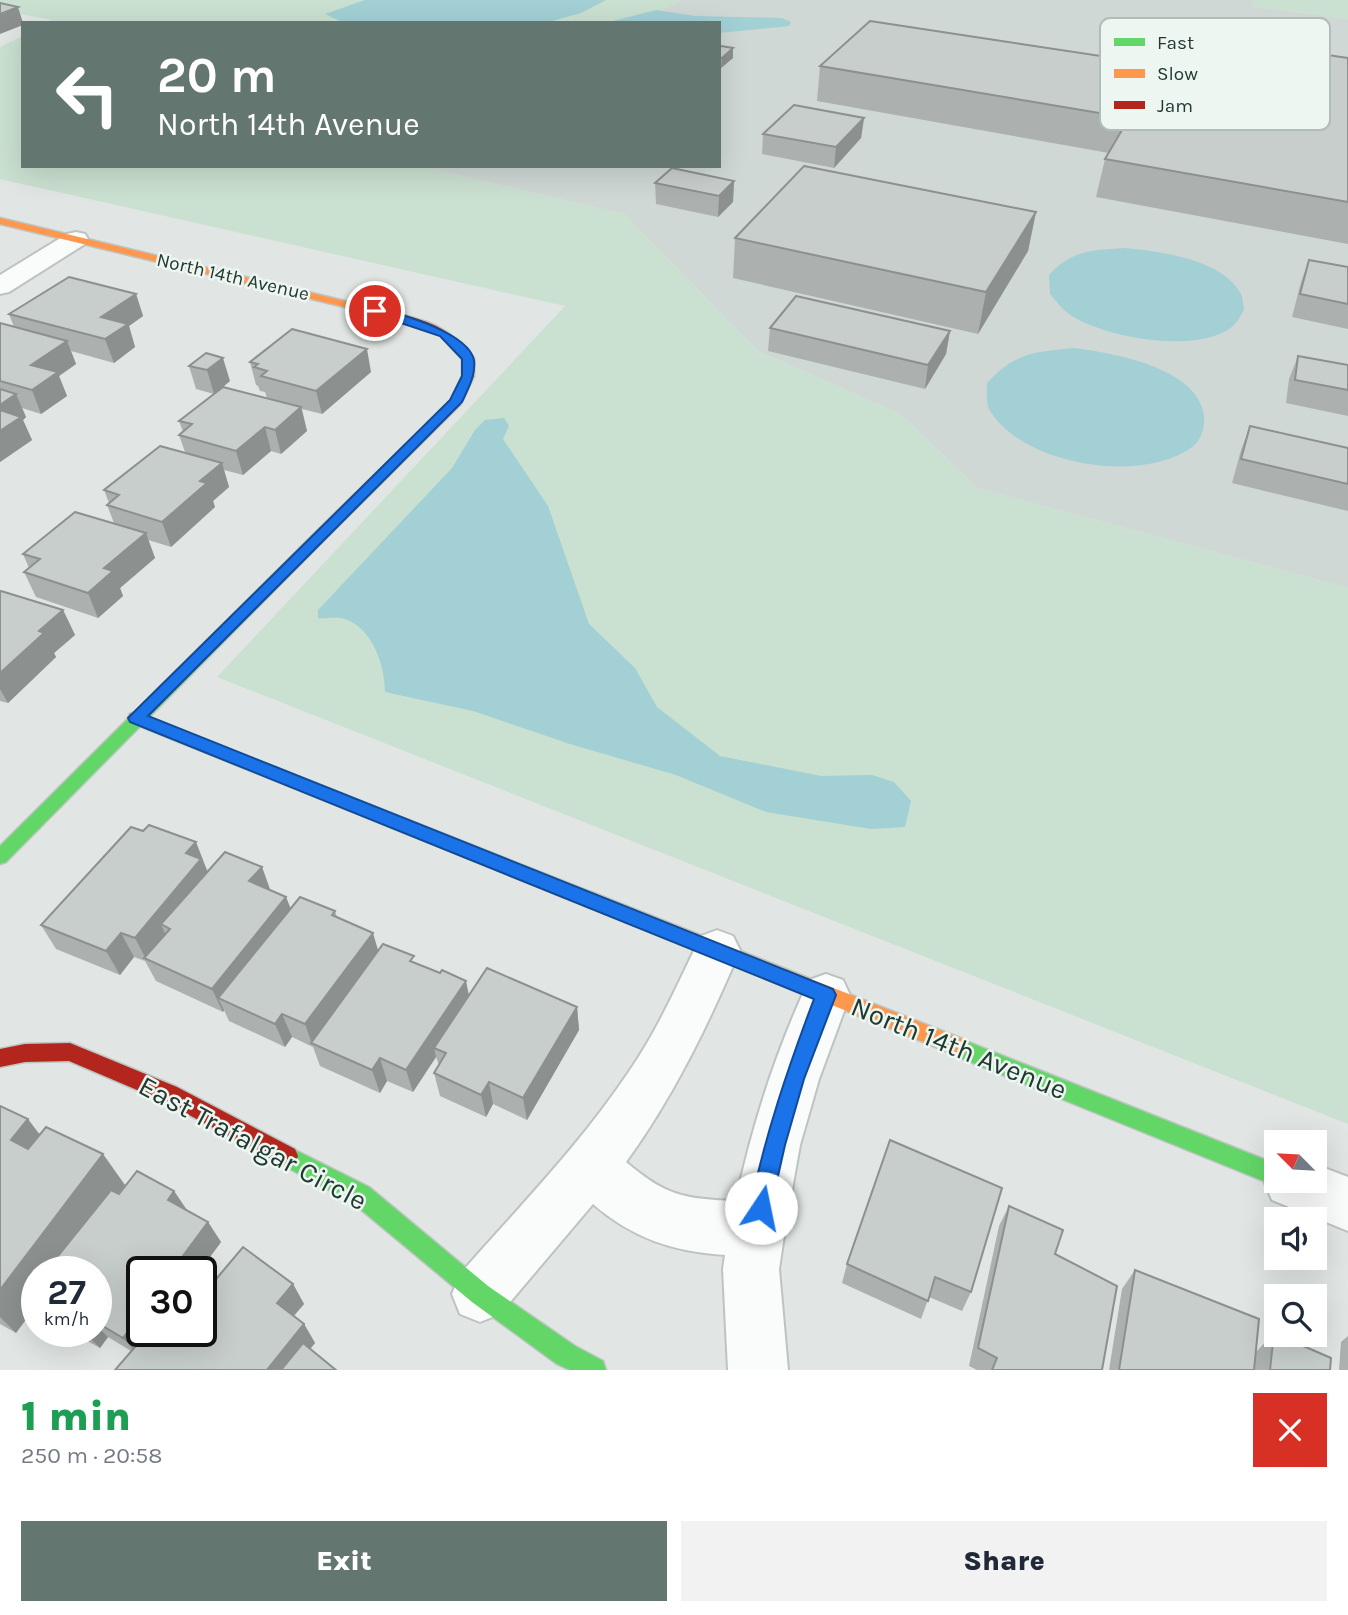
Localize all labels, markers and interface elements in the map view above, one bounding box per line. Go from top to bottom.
legend [1100,18,1330,130]
text: Fast [1157,32,1194,54]
text: 20 m [157,47,277,104]
icon: left [42,49,133,140]
text: Slow [1157,63,1198,85]
text: Jam [1157,95,1193,117]
text: North 14th Avenue [157,106,420,143]
street label: North 14th Avenue [155,249,311,305]
pin [345,281,405,341]
icon: arrive [356,292,394,330]
street label: North 14th Avenue [846,990,1072,1106]
street label: East Trafalgar Circle [133,1069,373,1217]
north arrow [1264,1130,1326,1194]
map controls [1264,1130,1327,1347]
position arrow [724,1171,798,1245]
button: sound [1264,1207,1327,1270]
speed limit sign: 30 [126,1256,217,1347]
text: 27 [47,1272,86,1313]
button: search [1264,1284,1327,1347]
text: km/h [44,1308,89,1330]
text: 1 min [21,1391,131,1441]
button: close [1253,1393,1327,1467]
text: 250 m · 20:58 [21,1442,162,1469]
button: Exit [21,1521,667,1601]
button: Share [681,1521,1327,1601]

